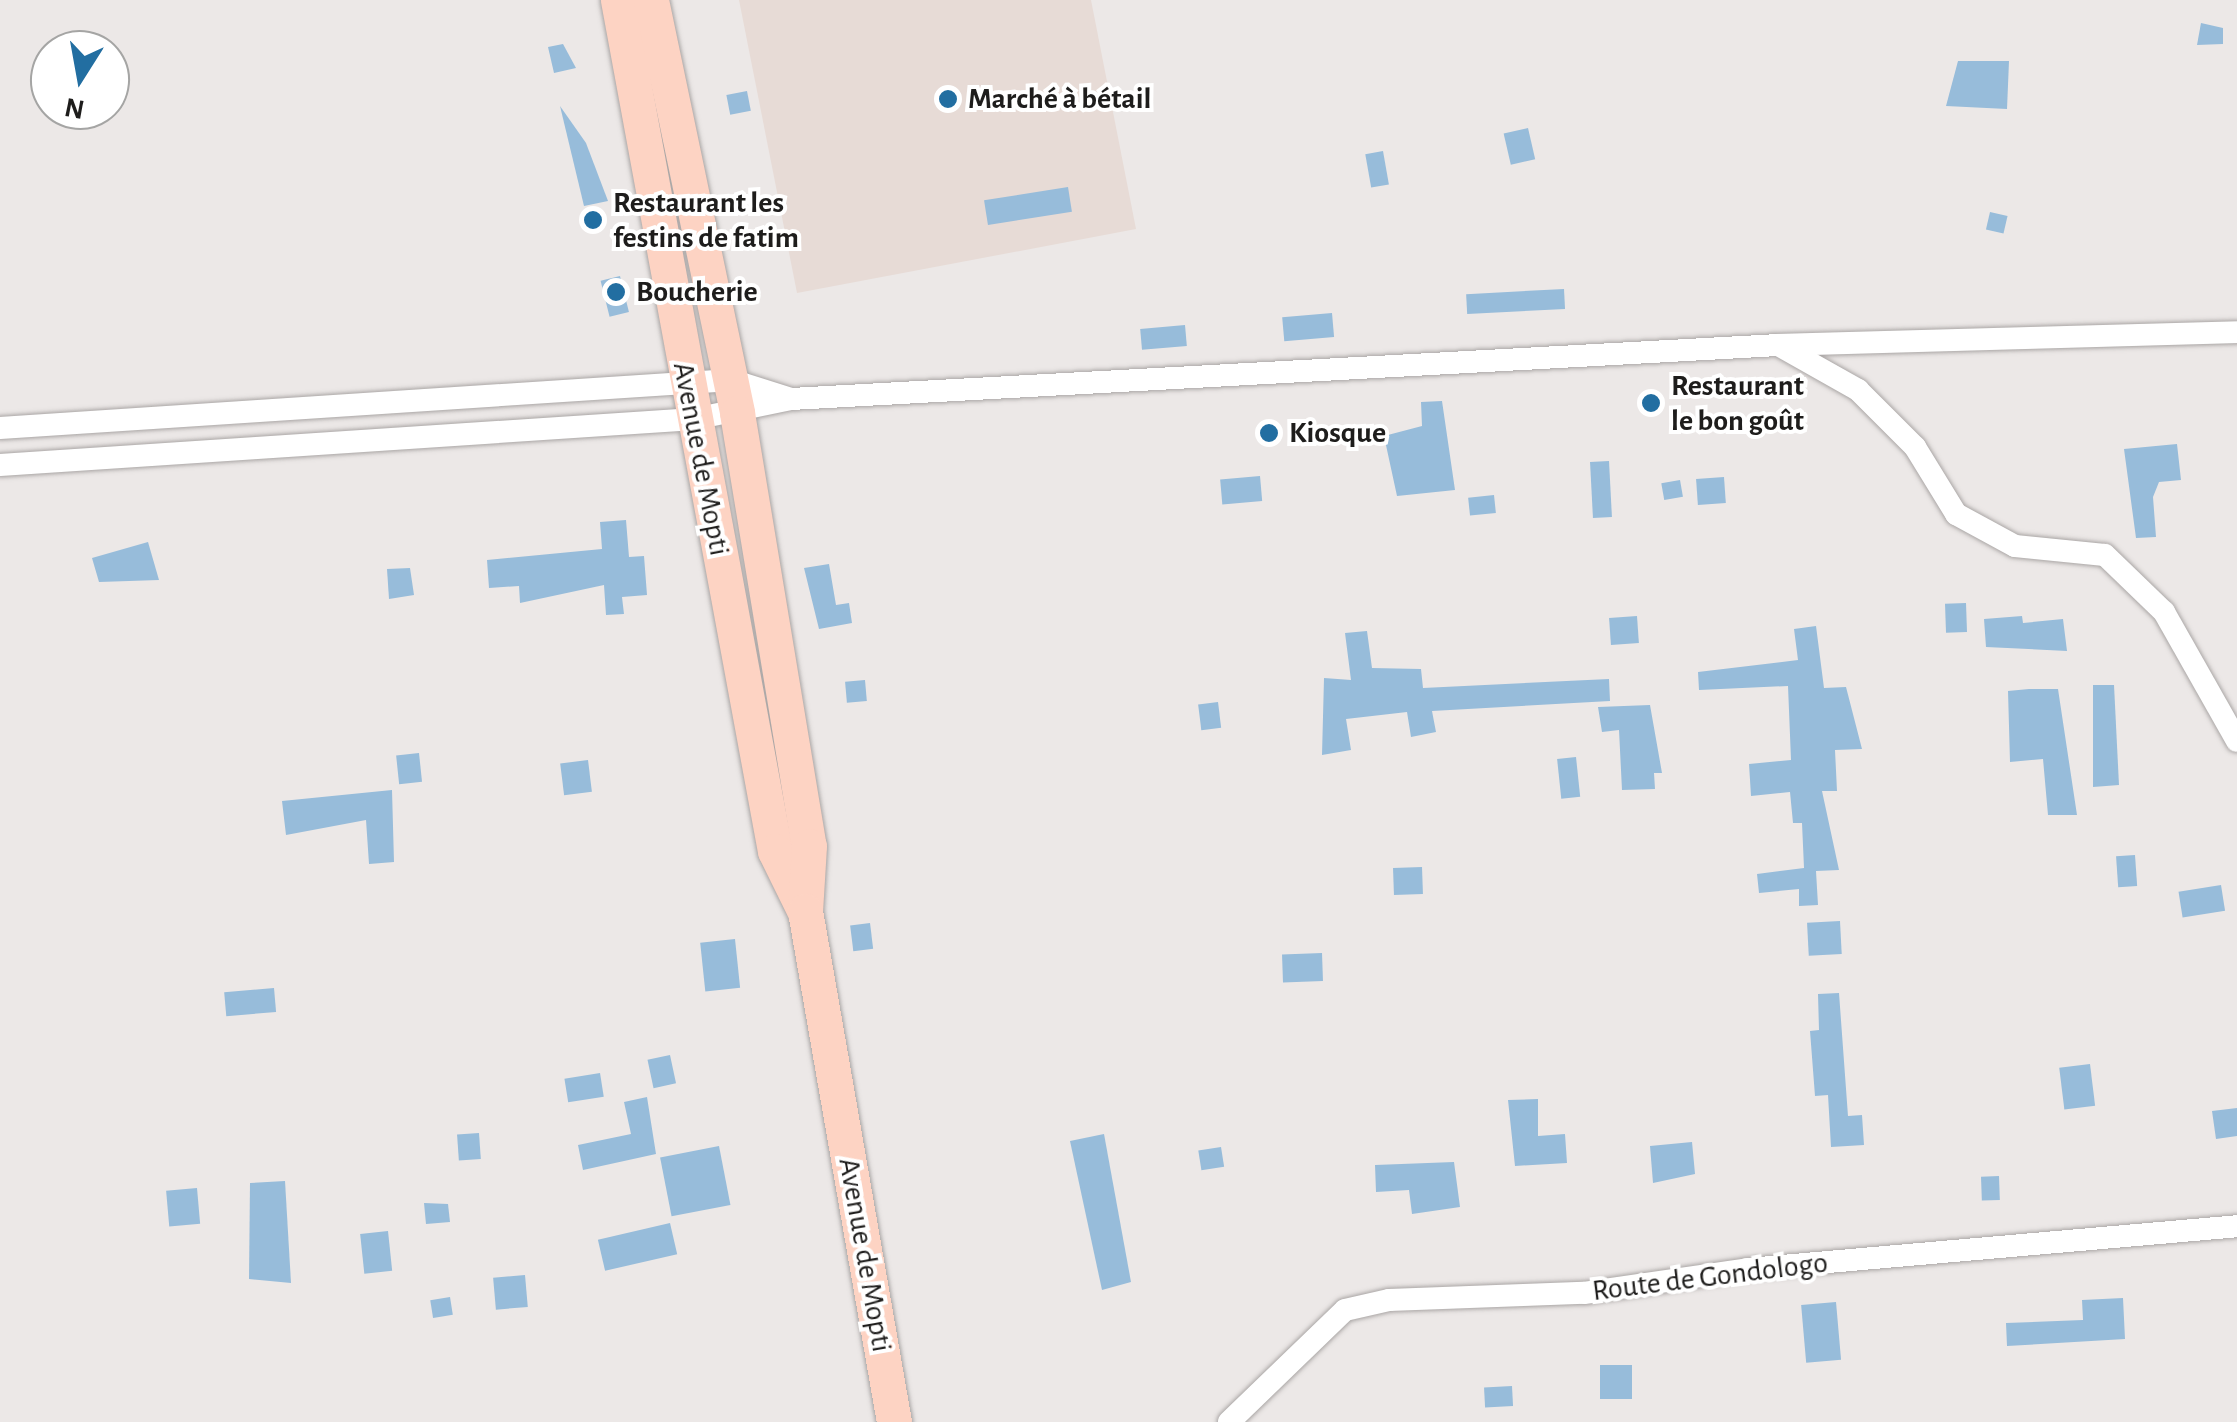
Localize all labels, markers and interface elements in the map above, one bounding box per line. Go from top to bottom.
north arrow [30,30,130,130]
place label: Marché à bétail [968,81,1152,117]
marker: Marché à bétail [937,88,959,110]
text: N [62,92,87,123]
place label: Restaurant les festins de fatim [613,185,799,256]
marker: Restaurant les festins de fatim [582,209,604,231]
place label: Boucherie [636,274,758,310]
marker: Boucherie [605,281,627,303]
street label: Avenue de Mopti [665,359,737,559]
place label: Restaurant le bon goût [1671,368,1804,438]
marker: Restaurant le bon goût [1640,392,1662,414]
place label: Kiosque [1289,415,1386,451]
marker: Kiosque [1258,422,1280,444]
street label: Avenue de Mopti [830,1155,900,1355]
street label: Route de Gondologo [1590,1245,1830,1309]

